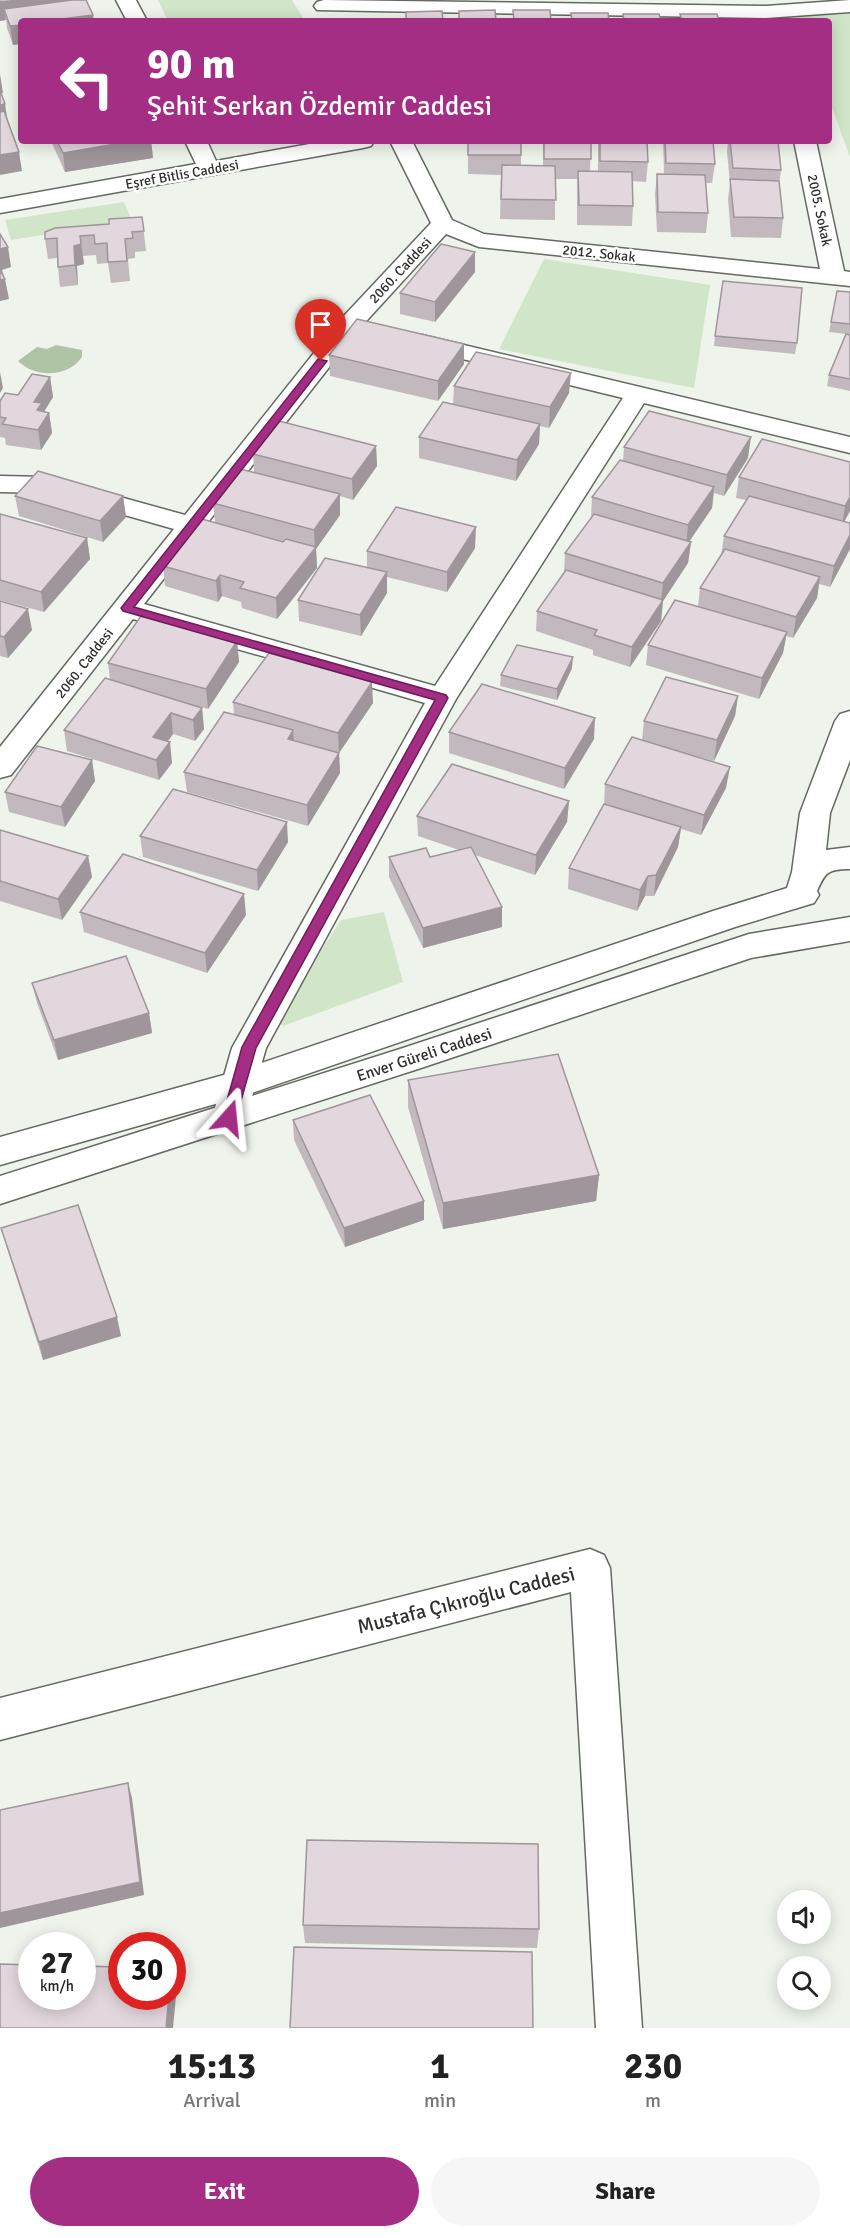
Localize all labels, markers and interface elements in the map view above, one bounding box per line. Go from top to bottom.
text: 90 m [147,39,236,90]
icon: left [48,42,126,120]
text: Şehit Serkan Özdemir Caddesi [147,90,492,123]
street label: Eşref Bitlis Caddesi [124,156,240,193]
street label: 2005. Sokak [804,173,835,248]
street label: 2060. Caddesi [365,234,435,307]
street label: 2012. Sokak [562,241,636,266]
pin [295,299,346,361]
icon: arrive [304,308,337,341]
street label: 2060. Caddesi [52,625,117,702]
street label: Enver Güreli Caddesi [354,1024,494,1086]
position arrow [197,1086,261,1150]
street label: Mustafa Çıkıroğlu Caddesi [355,1561,578,1640]
map controls [777,1890,831,2010]
button: sound [777,1890,831,1944]
speed limit sign: 30 [108,1932,186,2010]
text: 27 [41,1945,73,1982]
button: search [777,1956,831,2010]
text: km/h [40,1977,74,1995]
text: 15:13 [168,2044,256,2089]
text: 1 [430,2044,450,2089]
text: 230 [624,2044,682,2089]
text: Arrival [183,2088,241,2113]
text: min [424,2088,456,2113]
text: m [645,2088,661,2113]
button: Exit [30,2157,419,2226]
button: Share [431,2157,820,2226]

